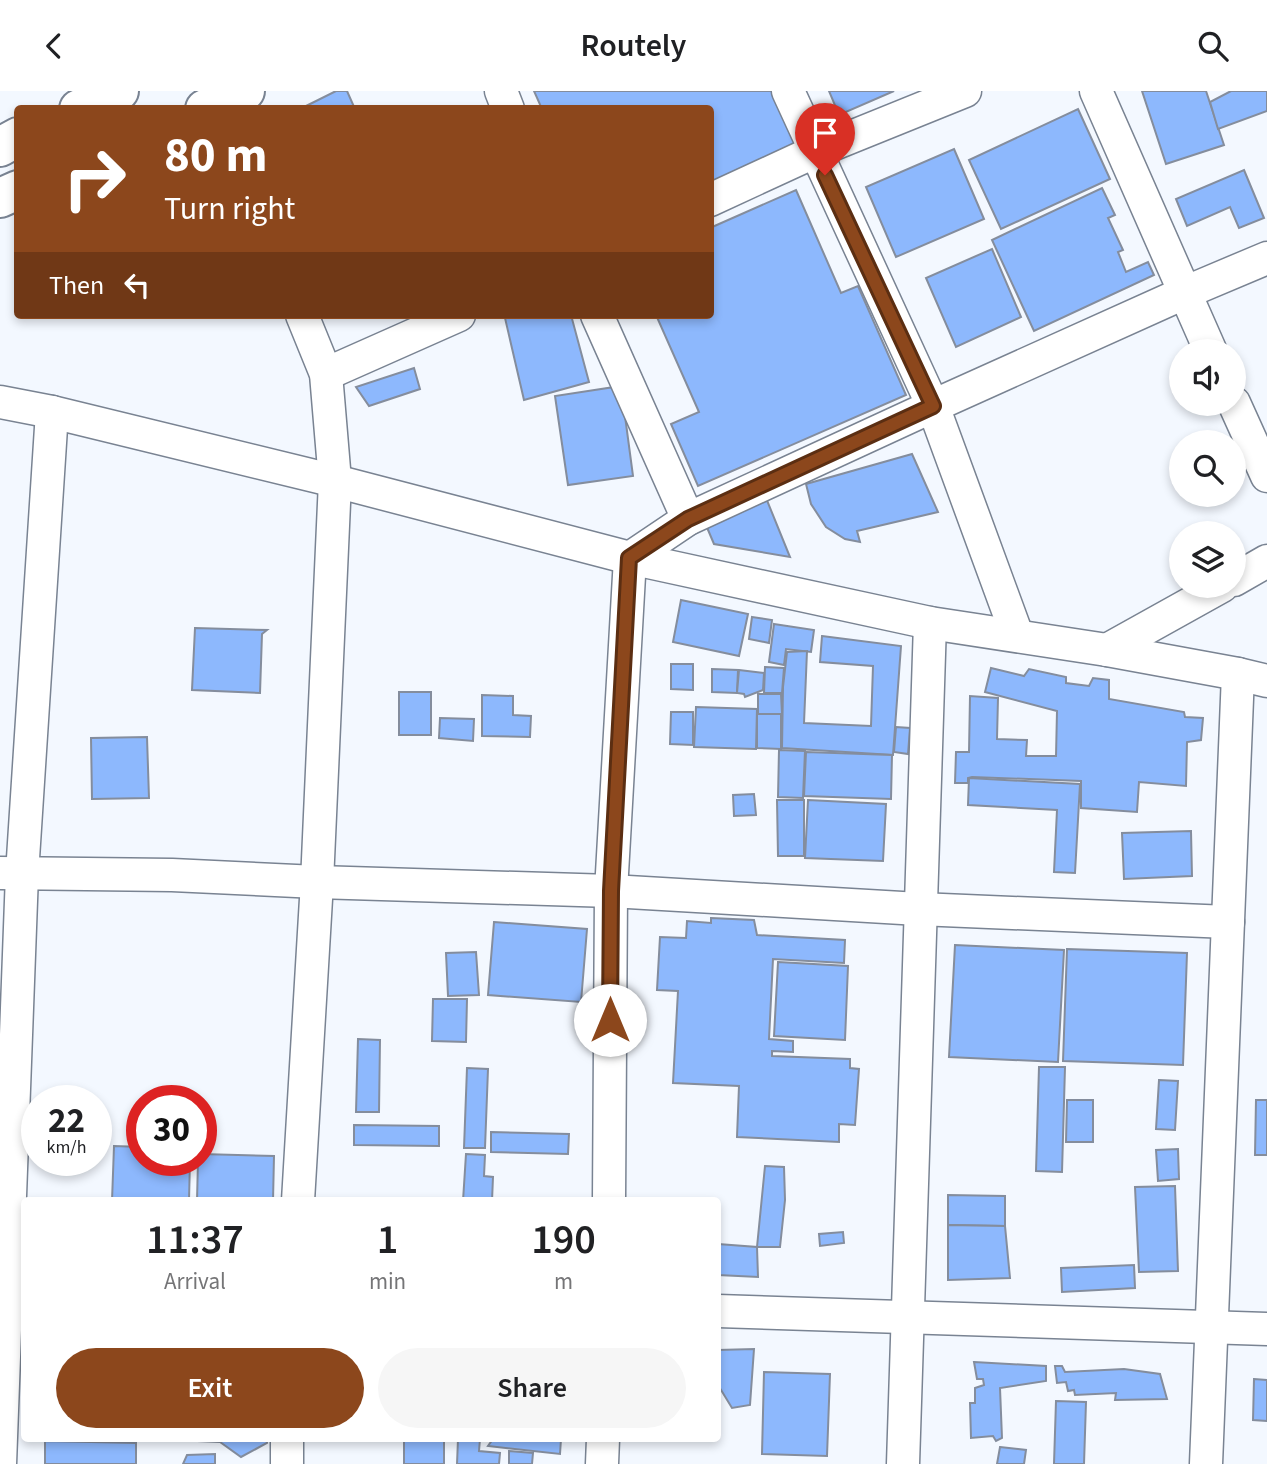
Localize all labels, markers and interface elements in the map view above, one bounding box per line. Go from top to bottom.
text: Routely [581,23,686,69]
icon: back [35,27,73,65]
icon: search [1194,27,1232,65]
pin [795,103,855,175]
icon: arrive [806,114,844,152]
text: 80 m [164,121,268,191]
icon: right [49,133,140,224]
text: Turn right [164,186,295,232]
icon: left [118,266,156,304]
text: Then [49,267,104,304]
map controls [1169,339,1246,598]
button: sound [1169,339,1246,416]
button: search [1169,430,1246,507]
button: layers [1169,521,1246,598]
position arrow [573,983,647,1057]
speed limit sign: 30 [126,1085,217,1176]
text: 22 [48,1096,85,1146]
text: km/h [47,1135,86,1160]
text: 11:37 [146,1210,244,1270]
text: 1 [377,1210,398,1270]
text: 190 [531,1210,596,1270]
text: Arrival [164,1265,226,1298]
text: min [369,1265,406,1298]
text: m [554,1265,573,1298]
button: Exit [56,1348,364,1428]
button: Share [378,1348,686,1428]

